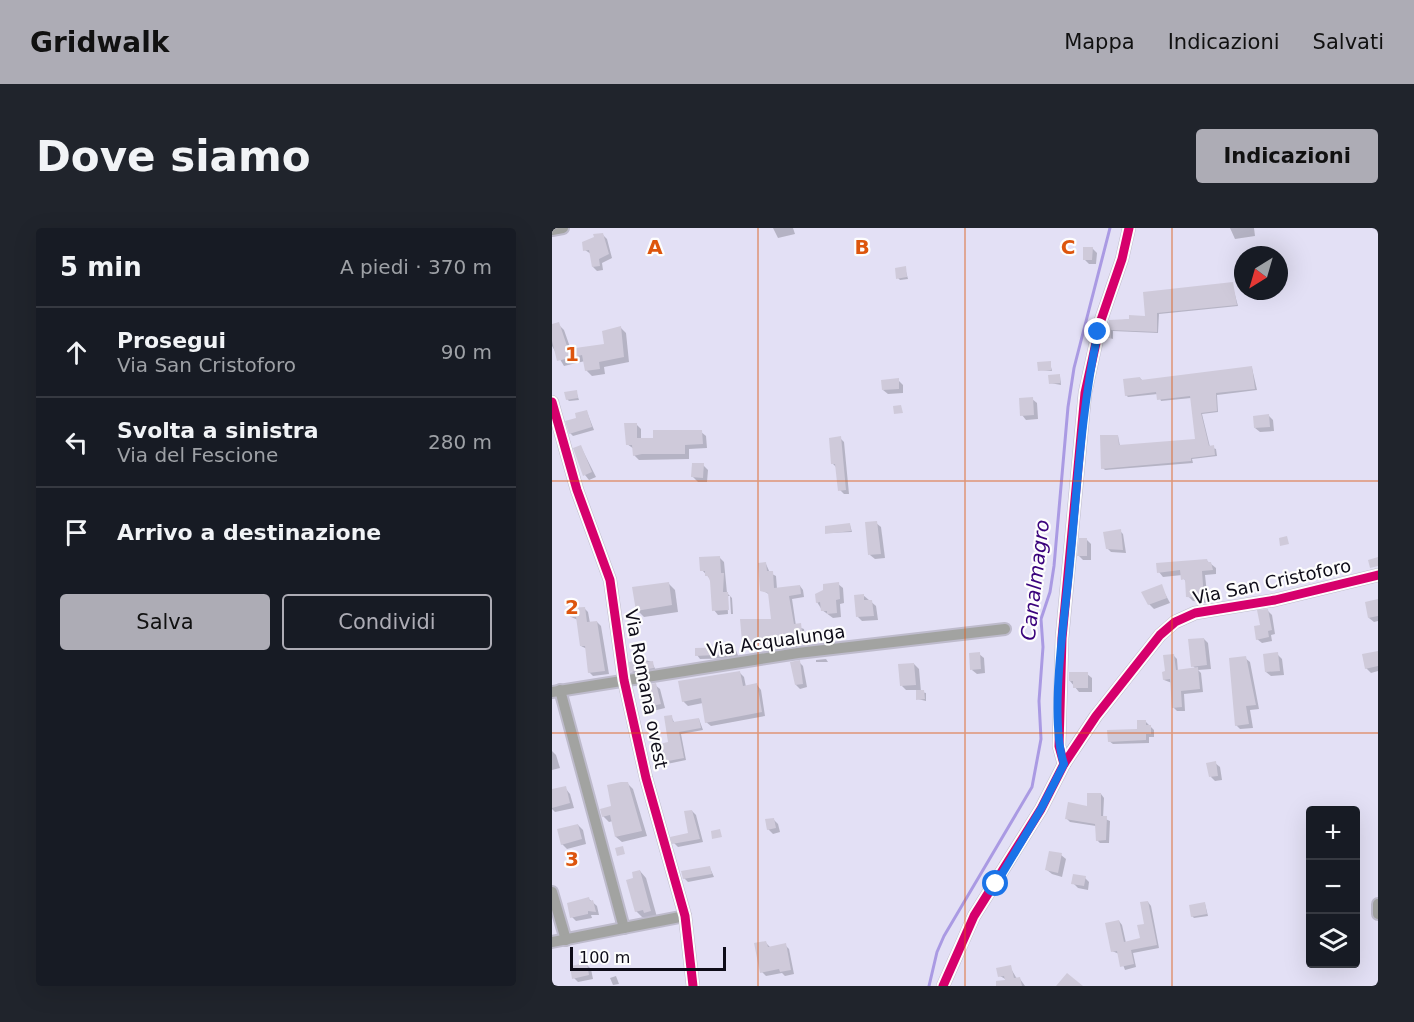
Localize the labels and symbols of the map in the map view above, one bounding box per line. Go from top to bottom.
text: A [647,235,663,259]
text: B [854,235,870,259]
text: C [1061,235,1075,259]
north arrow [1234,246,1288,300]
route end [1084,318,1110,344]
text: 1 [565,342,579,366]
water label: Canalmagro [1016,518,1054,642]
street label: Via San Cristoforo [1191,554,1353,609]
text: 2 [565,595,579,619]
street label: Via Romana ovest [621,607,672,771]
street label: Via Acqualunga [705,620,847,661]
text: 3 [565,847,579,871]
route start [982,870,1008,896]
scale bar [570,944,726,972]

